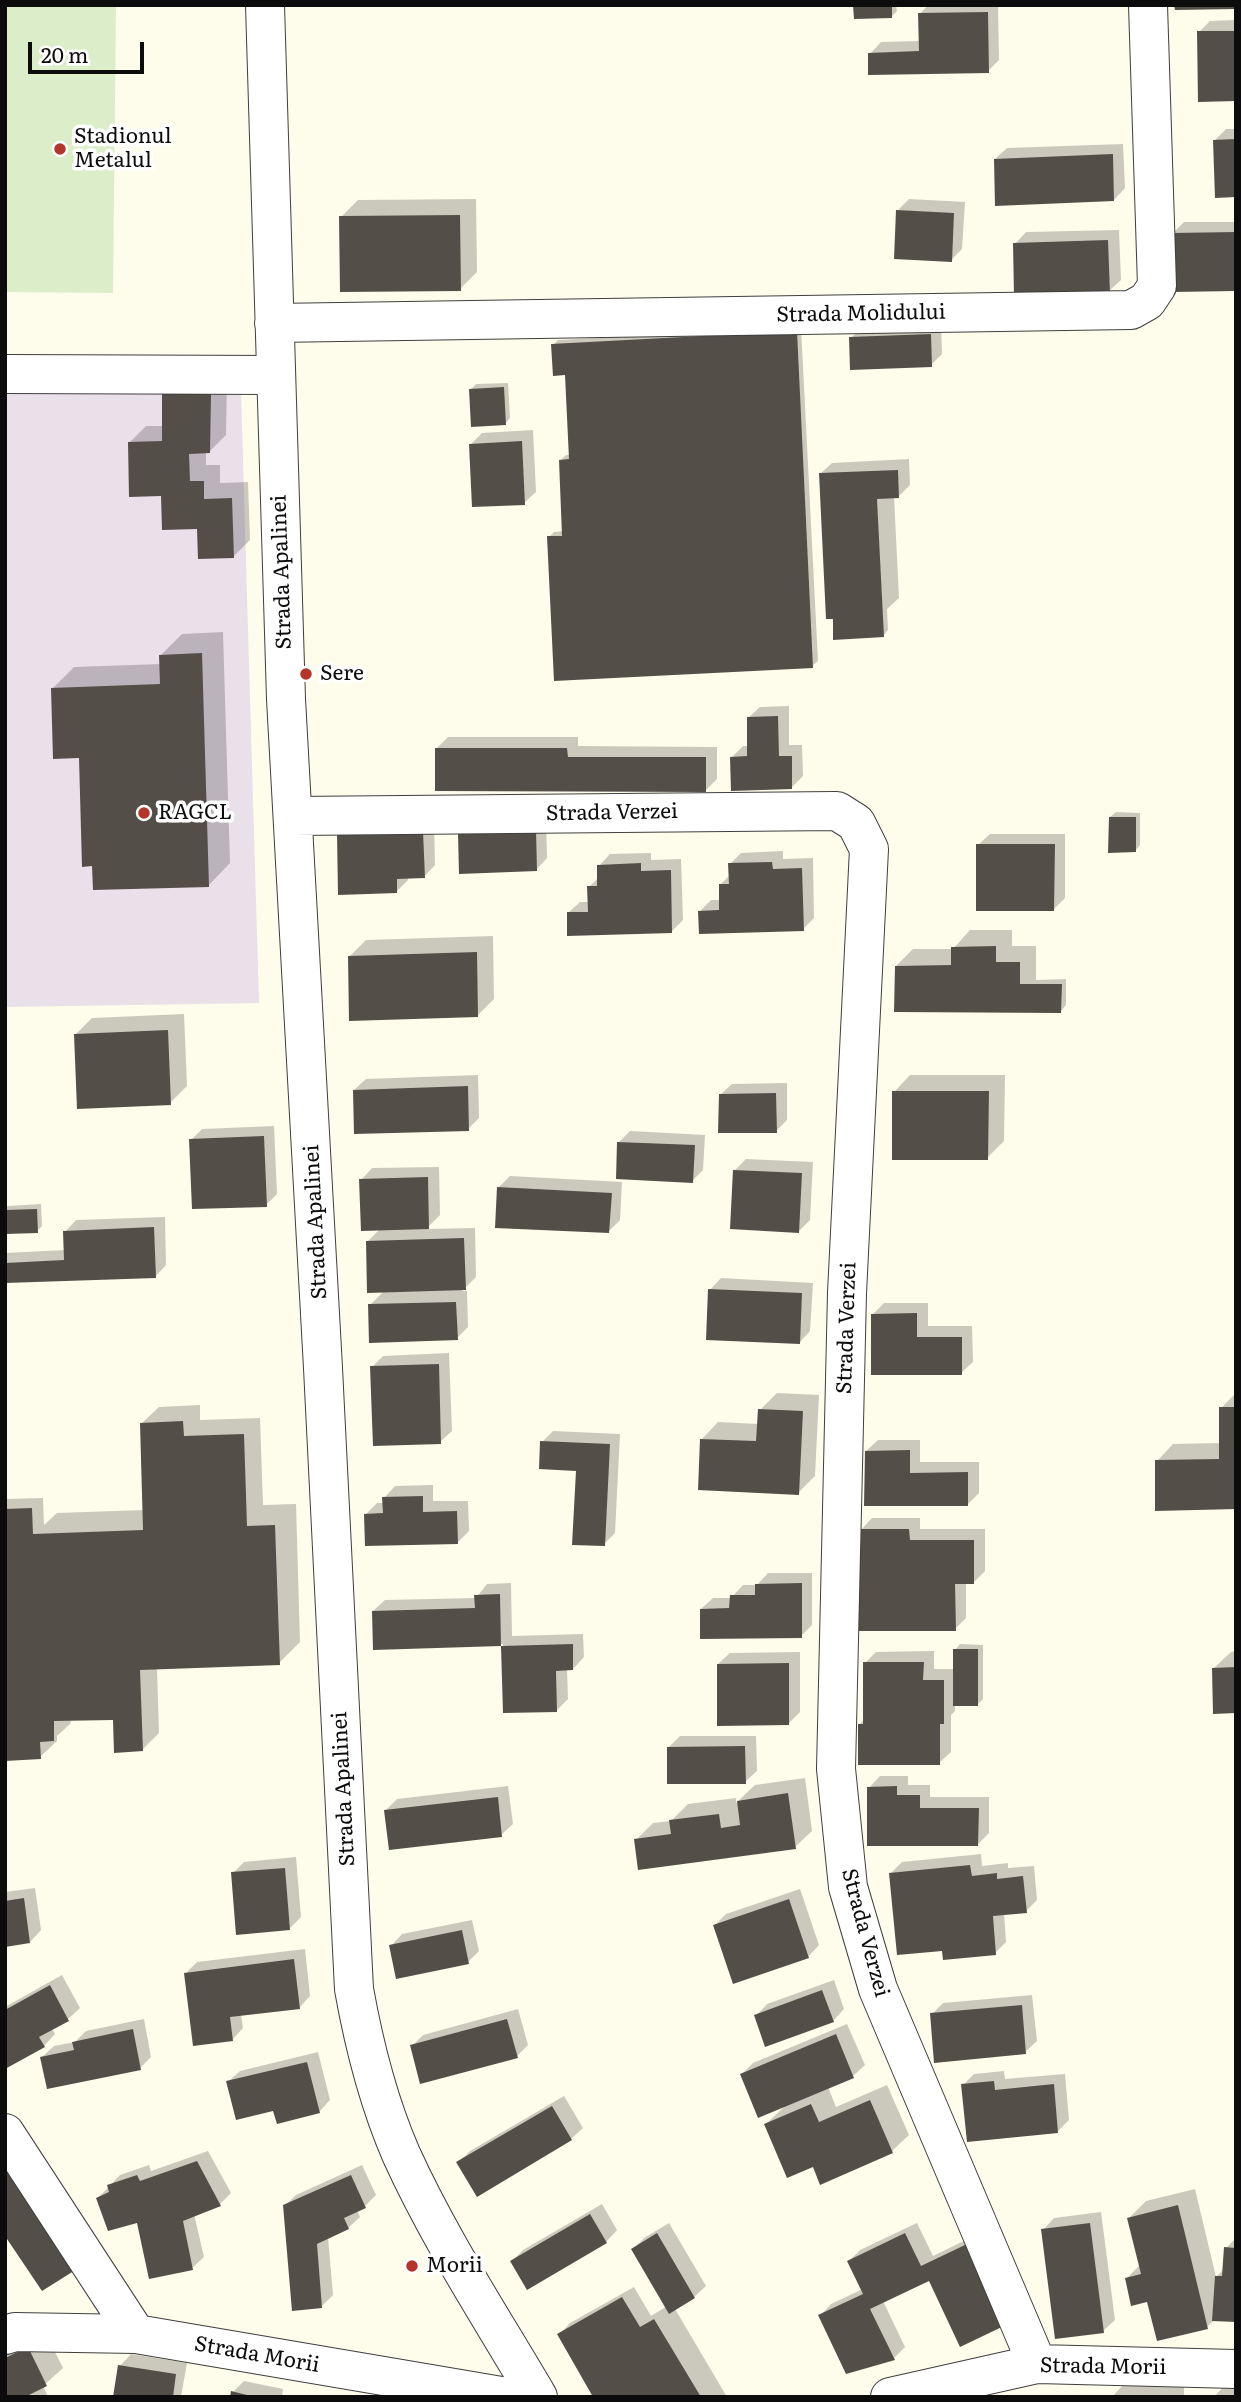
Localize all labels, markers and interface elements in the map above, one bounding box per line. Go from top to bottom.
scale bar [32,28,147,72]
text: 20 m [41,38,88,69]
place label: Stadionul Metalul [74,124,171,174]
marker: Stadionul Metalul [52,141,68,157]
street label: Strada Molidului [776,300,946,328]
street label: Strada Apalinei [267,494,297,650]
place label: Sere [320,661,364,687]
marker: Sere [298,666,314,682]
street label: Strada Verzei [546,799,678,827]
place label: RAGCL [158,800,232,826]
marker: RAGCL [136,805,152,821]
street label: Strada Apalinei [299,1144,333,1300]
street label: Strada Verzei [832,1262,862,1394]
street label: Strada Apalinei [327,1711,361,1867]
street label: Strada Verzei [836,1866,894,2000]
place label: Morii [426,2253,483,2279]
marker: Morii [404,2258,420,2274]
street label: Strada Morii [193,2332,321,2378]
street label: Strada Morii [1040,2353,1166,2381]

